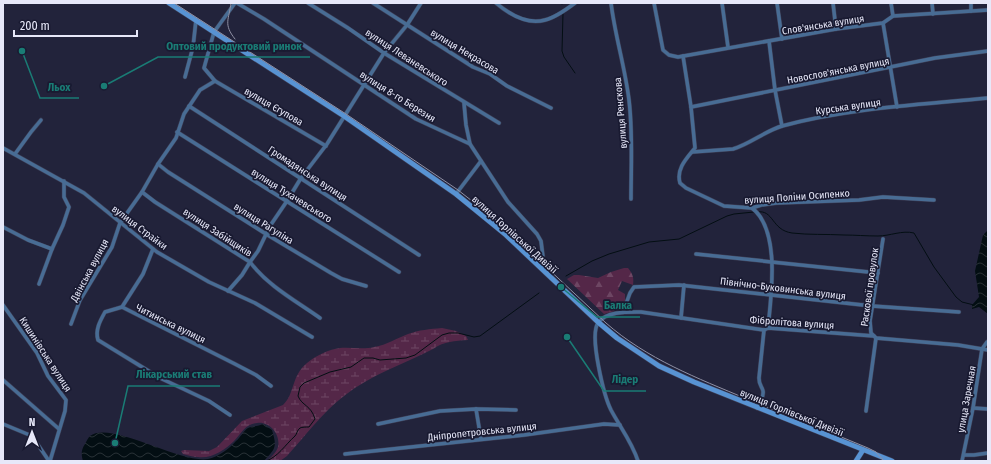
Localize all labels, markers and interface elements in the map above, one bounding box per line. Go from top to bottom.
scale bar [14,12,137,38]
street label: Слов'янська вулиця [781,13,865,37]
text: 200 m [20,19,50,33]
street label: вулиця Леваневського [363,27,450,89]
street label: вулиця Некрасова [428,27,501,77]
callout: Оптовий продуктовий ринок [158,34,310,57]
text: Оптовий продуктовий ринок [166,40,302,53]
street label: Новослов'янська вулиця [786,55,890,87]
street label: вулиця 8-го Березня [357,69,438,125]
callout: Льох [40,75,79,98]
street label: вулиця Ренскова [612,77,630,149]
text: Льох [48,81,71,94]
street label: вулиця Єгупова [242,85,305,129]
street label: Курська вулиця [815,96,882,118]
street label: Громадянська вулиця [266,144,349,204]
street label: вулиця Тухачевського [249,166,334,225]
street label: вулиця Поліни Осипенко [744,186,850,207]
street label: вулиця Горлівської Дивізії [469,192,561,277]
street label: вулиця Рагуліна [231,200,296,247]
street label: вулиця Страйки [109,203,170,253]
street label: вулиця Забійщиків [181,205,255,260]
street label: Двінська вулиця [67,237,111,305]
street label: Раскової провулок [859,247,881,327]
street label: Північно-Буковинська вулиця [719,274,847,303]
callout: Балка [597,294,640,317]
text: Балка [604,299,632,312]
street label: Читинська вулиця [134,302,208,346]
street label: Фібролітова вулиця [749,313,835,332]
street label: Кишинівська вулиця [16,314,75,394]
callout: Лікарський став [128,363,220,386]
street label: улица Заречная [955,365,979,433]
text: Лікарський став [136,368,212,381]
callout: Лідер [604,368,646,391]
text: Лідер [612,373,638,386]
street label: вулиця Горлівської Дивізії [738,386,846,439]
north arrow [12,412,52,452]
text: N [29,416,35,429]
street label: Дніпропетровська вулиця [426,419,537,444]

